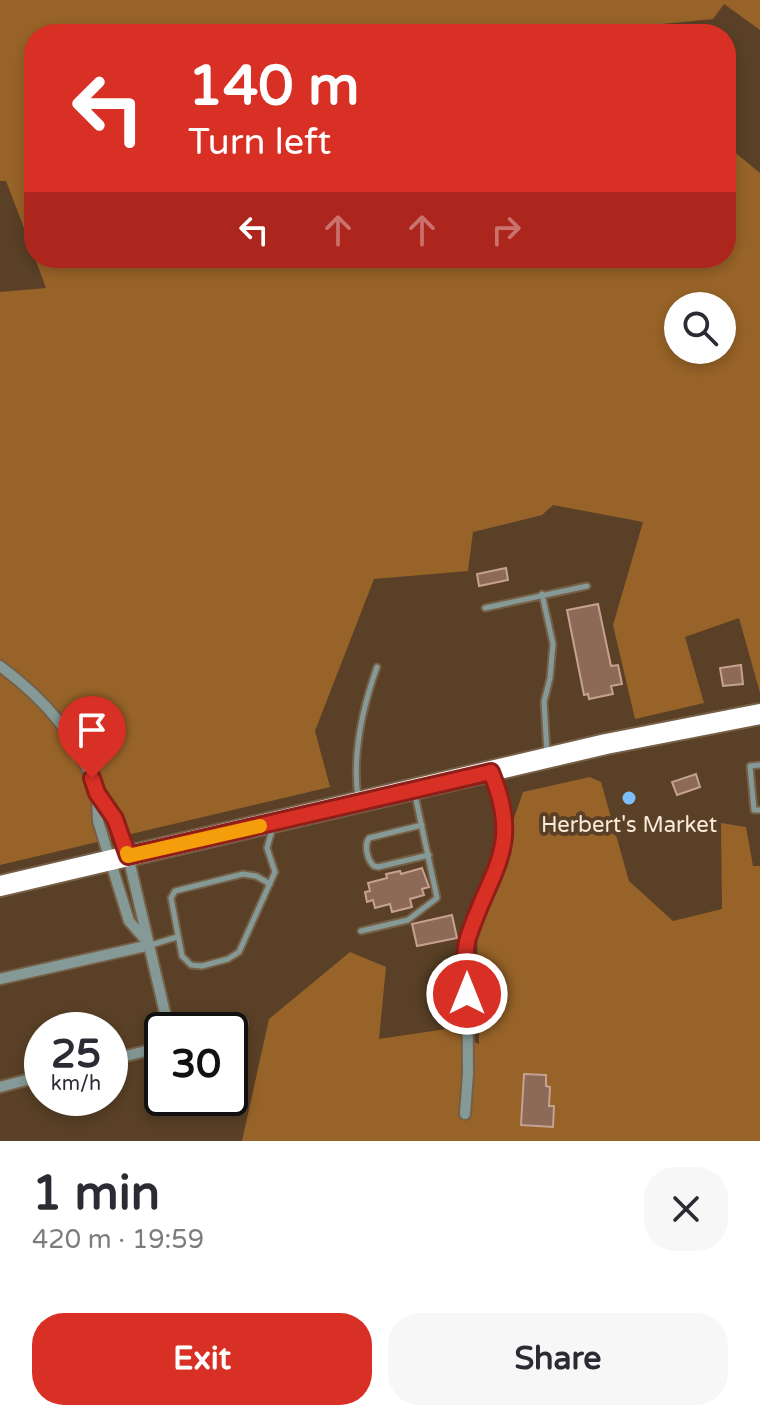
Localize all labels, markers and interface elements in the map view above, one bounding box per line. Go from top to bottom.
text: 140 m [188,53,359,120]
icon: left [56,56,160,160]
text: Turn left [188,121,331,164]
icon: left [232,208,276,252]
icon: ahead [316,208,360,252]
icon: ahead [400,208,444,252]
icon: right [484,208,528,252]
map controls [664,292,736,364]
button: search [664,292,736,364]
pin [58,696,126,778]
icon: arrive [70,708,114,752]
marker: Herbert's Market [620,789,638,807]
place label: Herbert's Market [541,812,717,838]
position arrow [425,952,509,1036]
speed limit sign: 30 [144,1012,248,1116]
text: 25 [51,1030,101,1078]
text: km/h [51,1072,101,1096]
text: 1 min [32,1165,160,1223]
button: close [644,1167,728,1251]
text: 420 m · 19:59 [32,1224,204,1255]
button: Exit [32,1313,372,1405]
button: Share [388,1313,728,1405]

